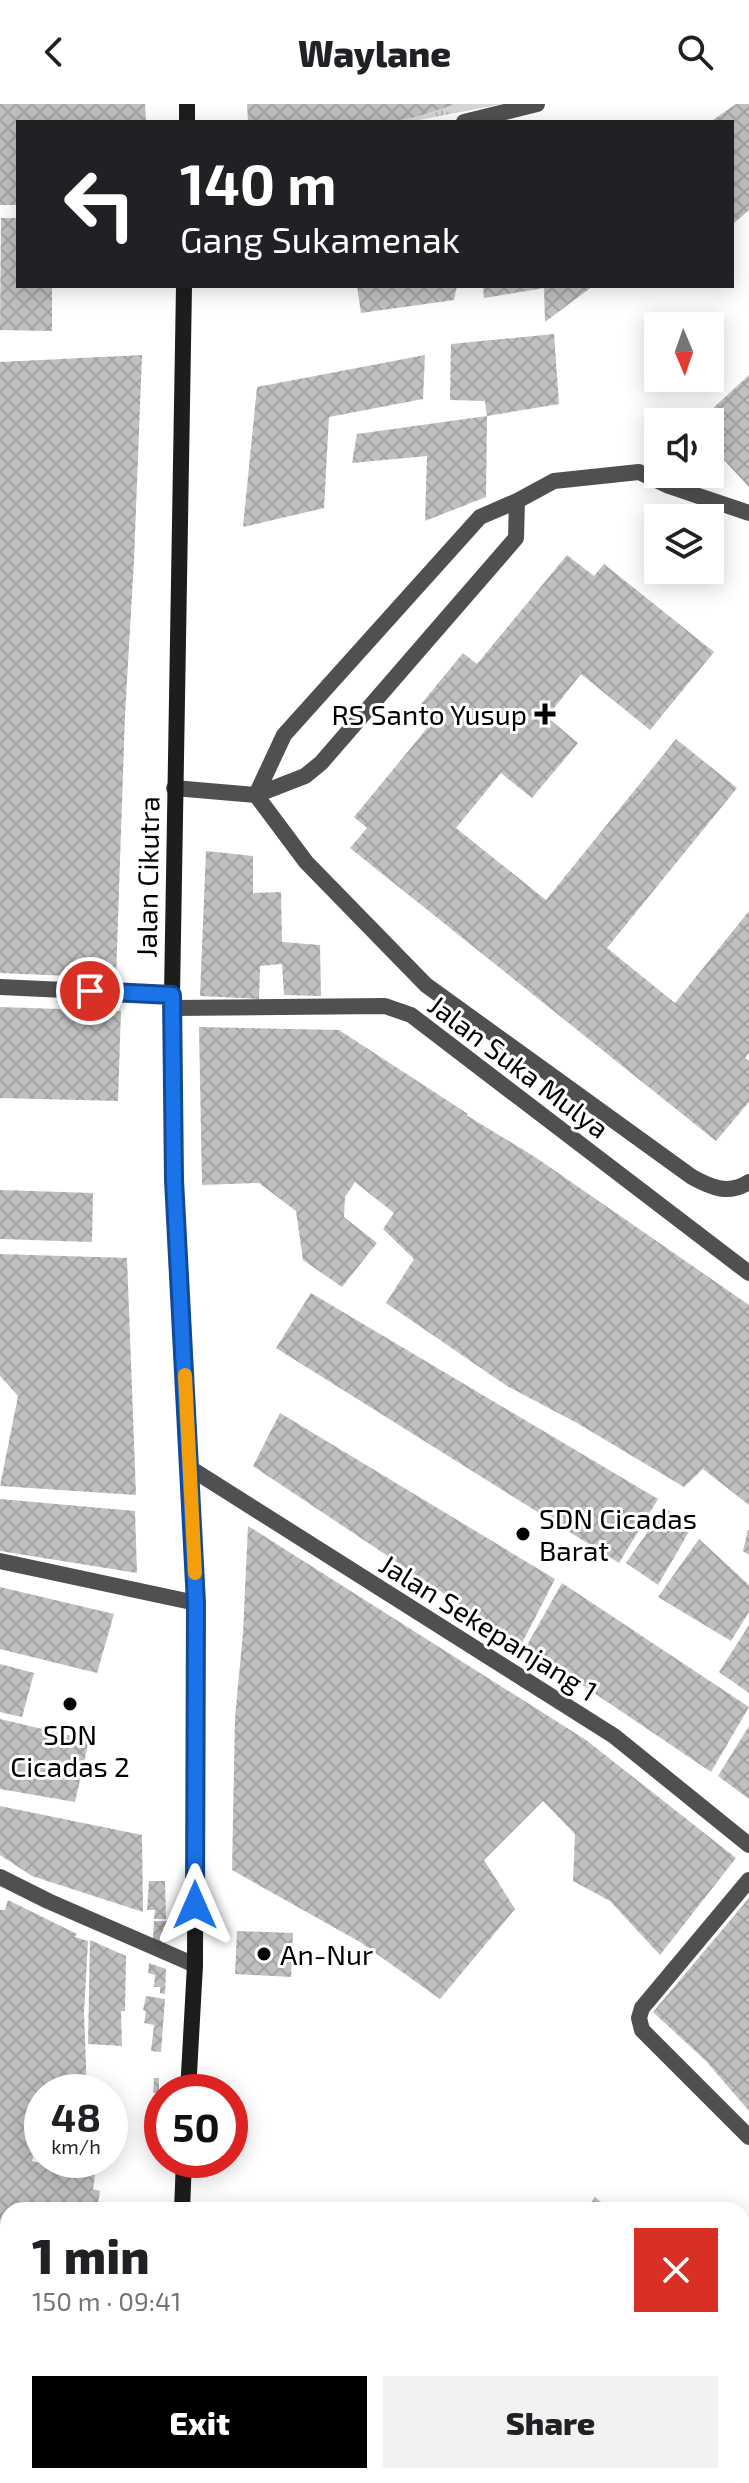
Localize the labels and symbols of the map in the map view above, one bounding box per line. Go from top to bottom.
north arrow [644,312,724,392]
place label: RS Santo Yusup [332,697,527,731]
marker: RS Santo Yusup [534,703,556,725]
street label: Jalan Cikutra [129,796,165,958]
pin [56,957,124,1025]
street label: Jalan Suka Mulya [422,987,616,1145]
place label: SDN Cicadas Barat [539,1501,697,1567]
marker: SDN Cicadas Barat [514,1525,532,1543]
street label: Jalan Sekepanjang 1 [374,1546,604,1708]
marker: SDN Cicadas 2 [61,1695,79,1713]
place label: SDN Cicadas 2 [10,1717,130,1783]
position arrow [153,1863,237,1947]
place label: An-Nur [280,1937,373,1971]
marker: An-Nur [255,1945,273,1963]
speed limit sign: 50 [144,2074,248,2178]

